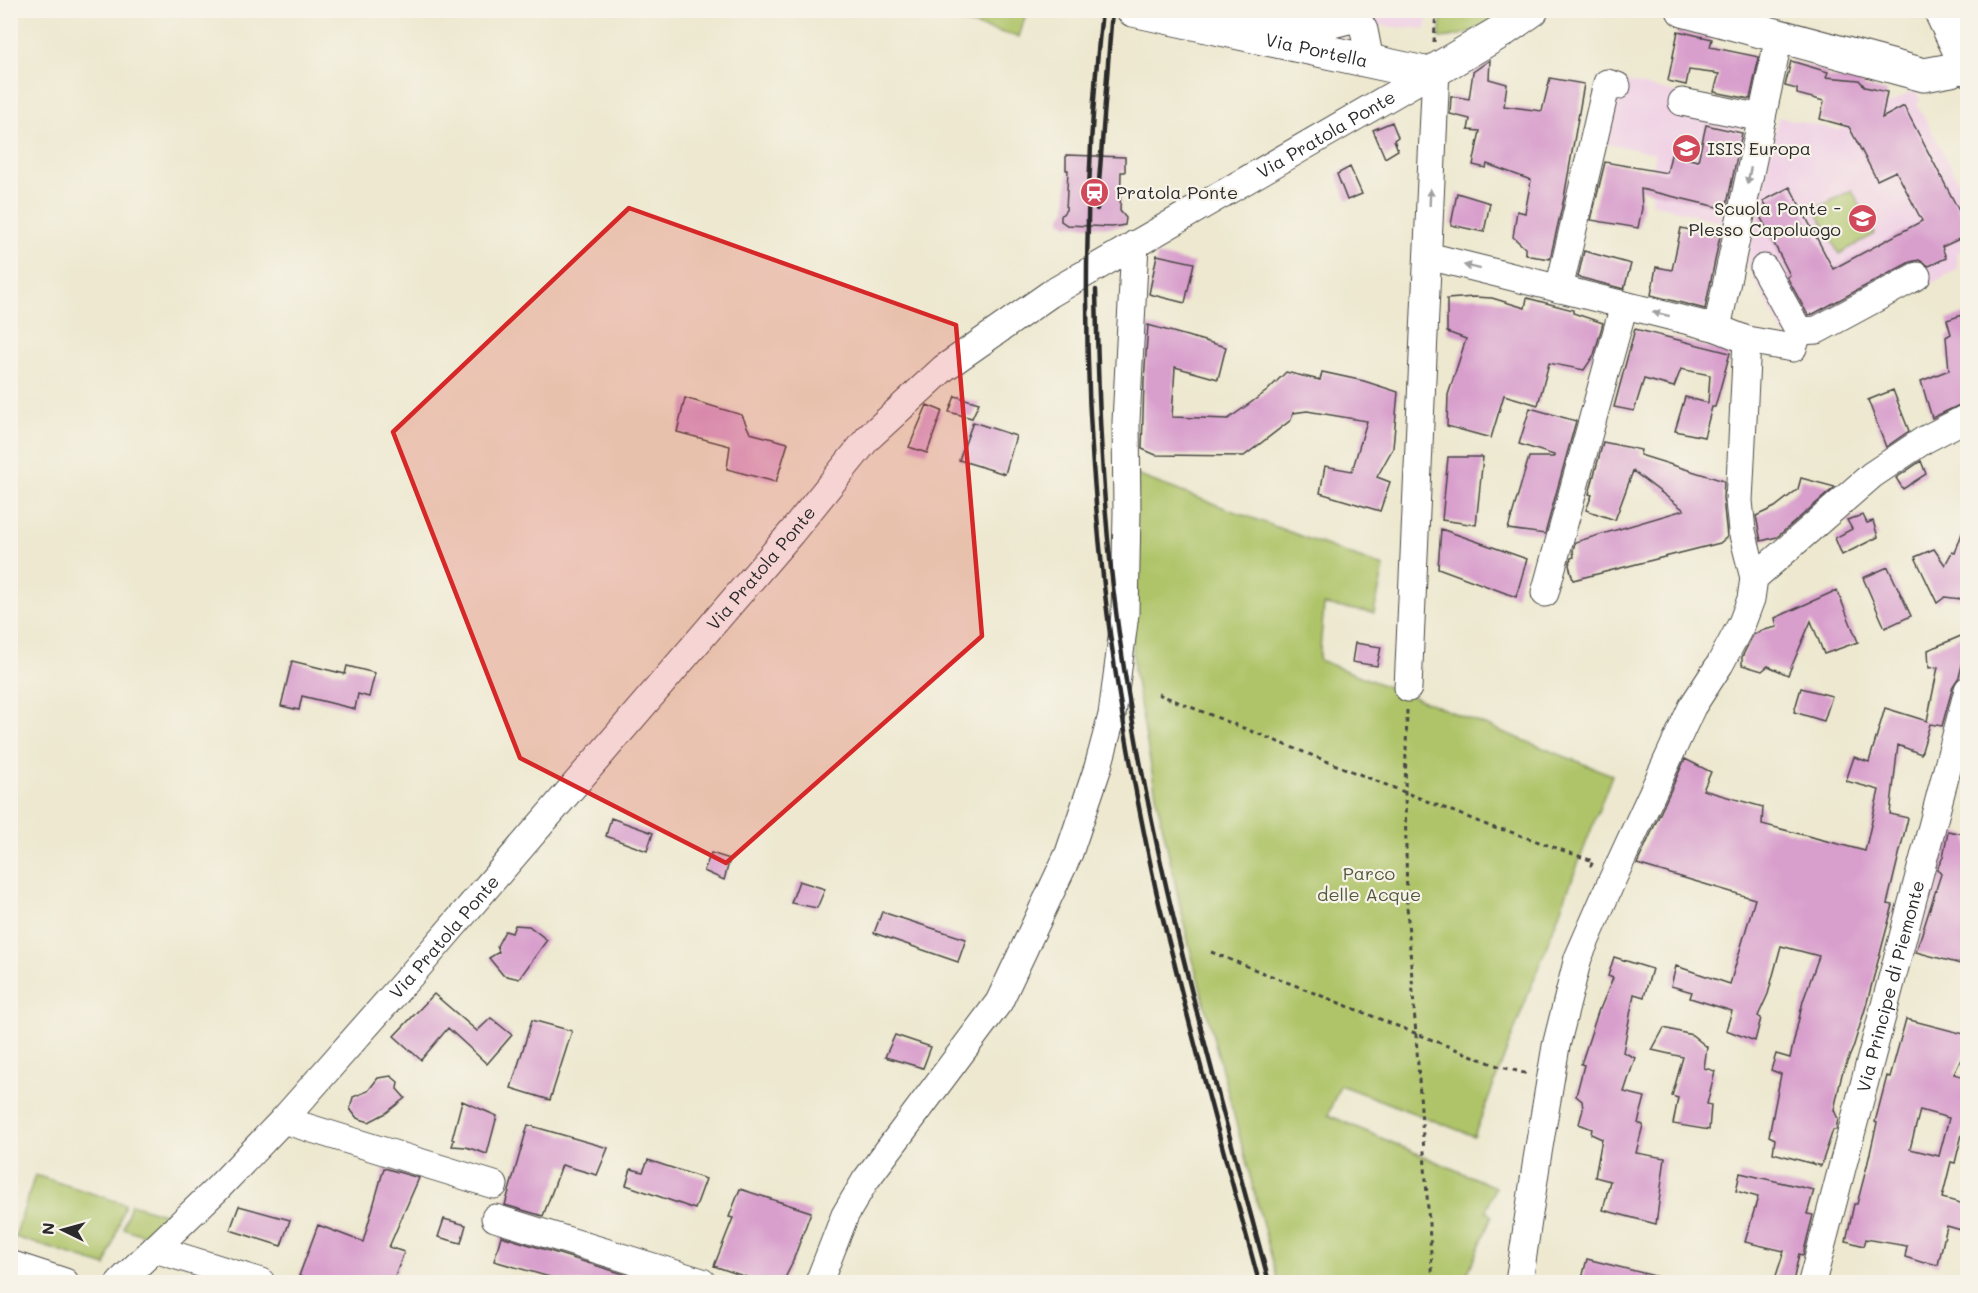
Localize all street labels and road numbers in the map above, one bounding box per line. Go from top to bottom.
street label: Via Portella [1263,27,1370,72]
street label: Via Pratola Ponte [1252,84,1399,183]
street label: Via Pratola Ponte [701,501,821,635]
street label: Via Pratola Ponte [384,870,504,1003]
street label: Via Principe di Piemonte [1851,878,1929,1095]

